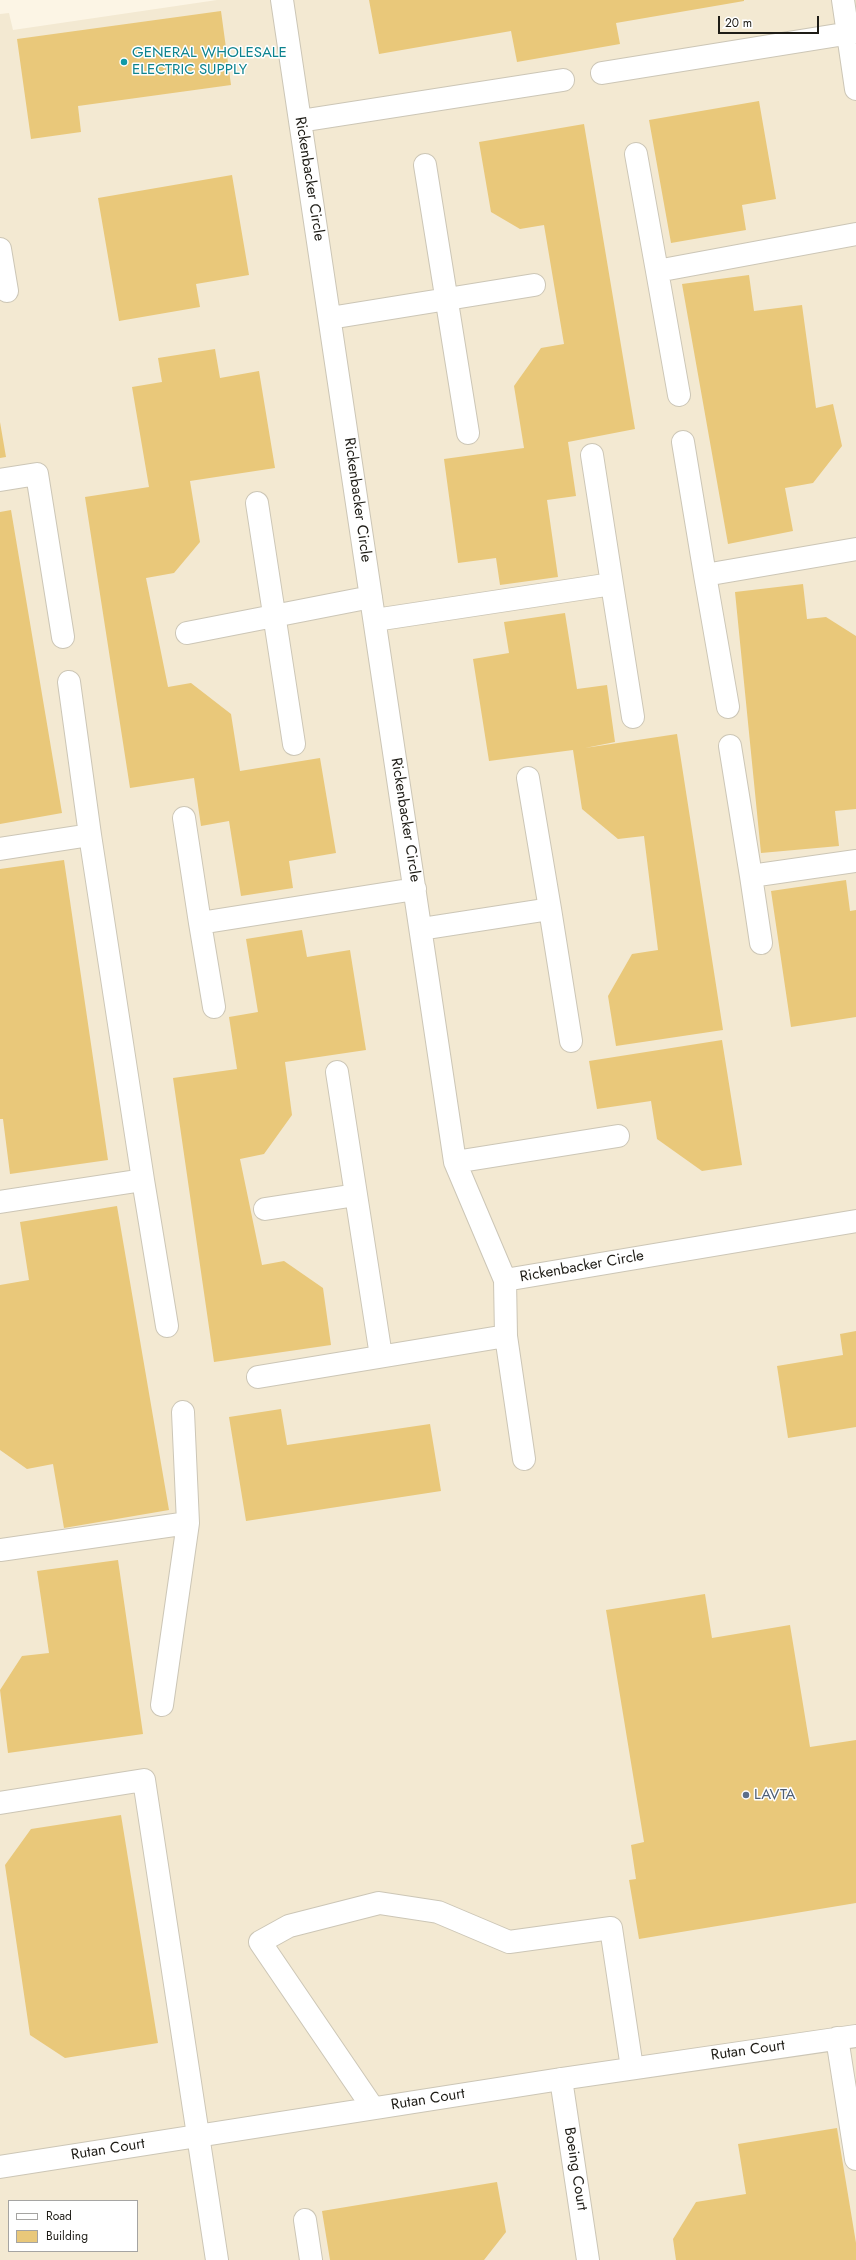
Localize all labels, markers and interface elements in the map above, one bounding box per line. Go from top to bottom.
scale bar [720,8,821,34]
text: 20 m [725,14,752,32]
place label: GENERAL WHOLESALE ELECTRIC SUPPLY [132,44,287,79]
marker: GENERAL WHOLESALE ELECTRIC SUPPLY [119,57,129,67]
street label: Rickenbacker Circle [290,116,328,242]
street label: Rickenbacker Circle [339,437,375,563]
street label: Rickenbacker Circle [386,757,424,883]
street label: Rickenbacker Circle [519,1247,645,1287]
place label: LAVTA [754,1786,795,1804]
marker: LAVTA [741,1790,751,1800]
street label: Rutan Court [710,2037,786,2065]
street label: Rutan Court [390,2085,466,2115]
street label: Boeing Court [560,2126,590,2212]
street label: Rutan Court [70,2135,146,2165]
legend [8,2200,138,2252]
text: Road [46,2207,72,2225]
text: Building [46,2227,88,2245]

